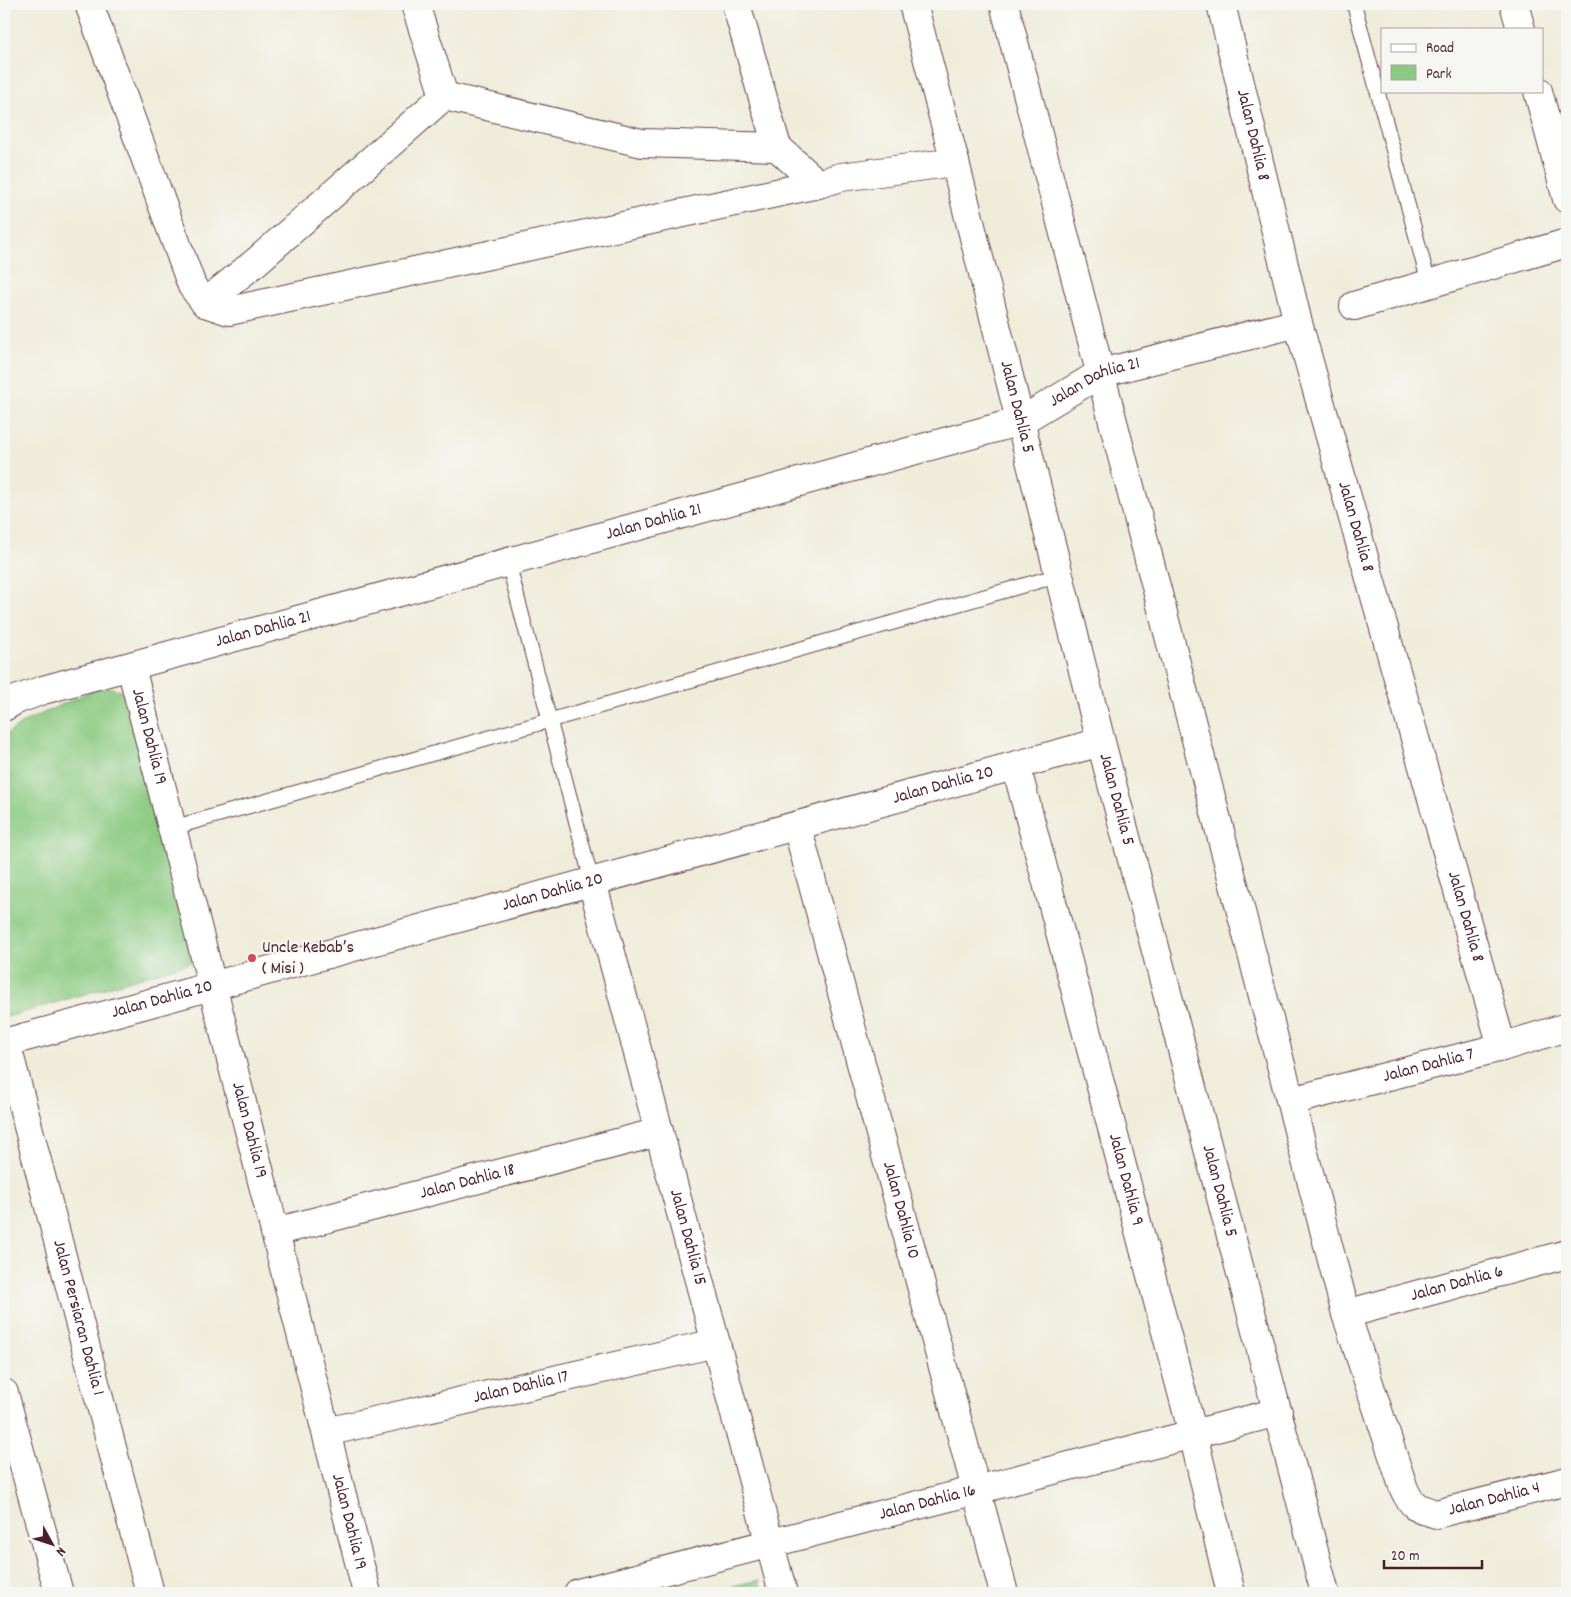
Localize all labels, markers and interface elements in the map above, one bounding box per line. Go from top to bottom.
legend [1381,28,1544,92]
text: Road [1426,38,1454,60]
text: Park [1426,64,1452,86]
street label: Jalan Dahlia 8 [1230,87,1276,184]
street label: Jalan Dahlia 21 [1044,351,1143,414]
street label: Jalan Dahlia 5 [993,358,1040,456]
street label: Jalan Dahlia 8 [1331,478,1380,575]
street label: Jalan Dahlia 21 [603,497,704,547]
street label: Jalan Dahlia 21 [212,604,314,655]
street label: Jalan Dahlia 19 [124,686,173,788]
street label: Jalan Dahlia 5 [1092,750,1140,848]
street label: Jalan Dahlia 20 [890,759,997,811]
street label: Jalan Dahlia 20 [499,867,606,918]
street label: Jalan Dahlia 8 [1441,868,1490,965]
place label: Uncle Kebab’s ( Misi ) [262,936,354,982]
marker: Uncle Kebab’s ( Misi ) [246,952,258,964]
street label: Jalan Dahlia 20 [109,974,216,1025]
street label: Jalan Dahlia 7 [1380,1042,1477,1089]
street label: Jalan Dahlia 19 [225,1079,273,1181]
street label: Jalan Dahlia 9 [1101,1131,1150,1229]
street label: Jalan Dahlia 5 [1195,1142,1243,1240]
street label: Jalan Dahlia 18 [417,1157,518,1206]
street label: Jalan Dahlia 10 [876,1159,926,1262]
street label: Jalan Dahlia 15 [663,1187,712,1288]
street label: Jalan Persiaran Dahlia 1 [46,1237,110,1398]
street label: Jalan Dahlia 6 [1408,1259,1506,1308]
street label: Jalan Dahlia 17 [471,1364,571,1411]
street label: Jalan Dahlia 19 [325,1471,373,1573]
street label: Jalan Dahlia 4 [1446,1476,1543,1523]
street label: Jalan Dahlia 16 [876,1478,979,1527]
north arrow [28,1520,78,1570]
scale bar [1384,1537,1481,1569]
text: N [50,1542,70,1560]
text: 20 m [1391,1546,1419,1568]

